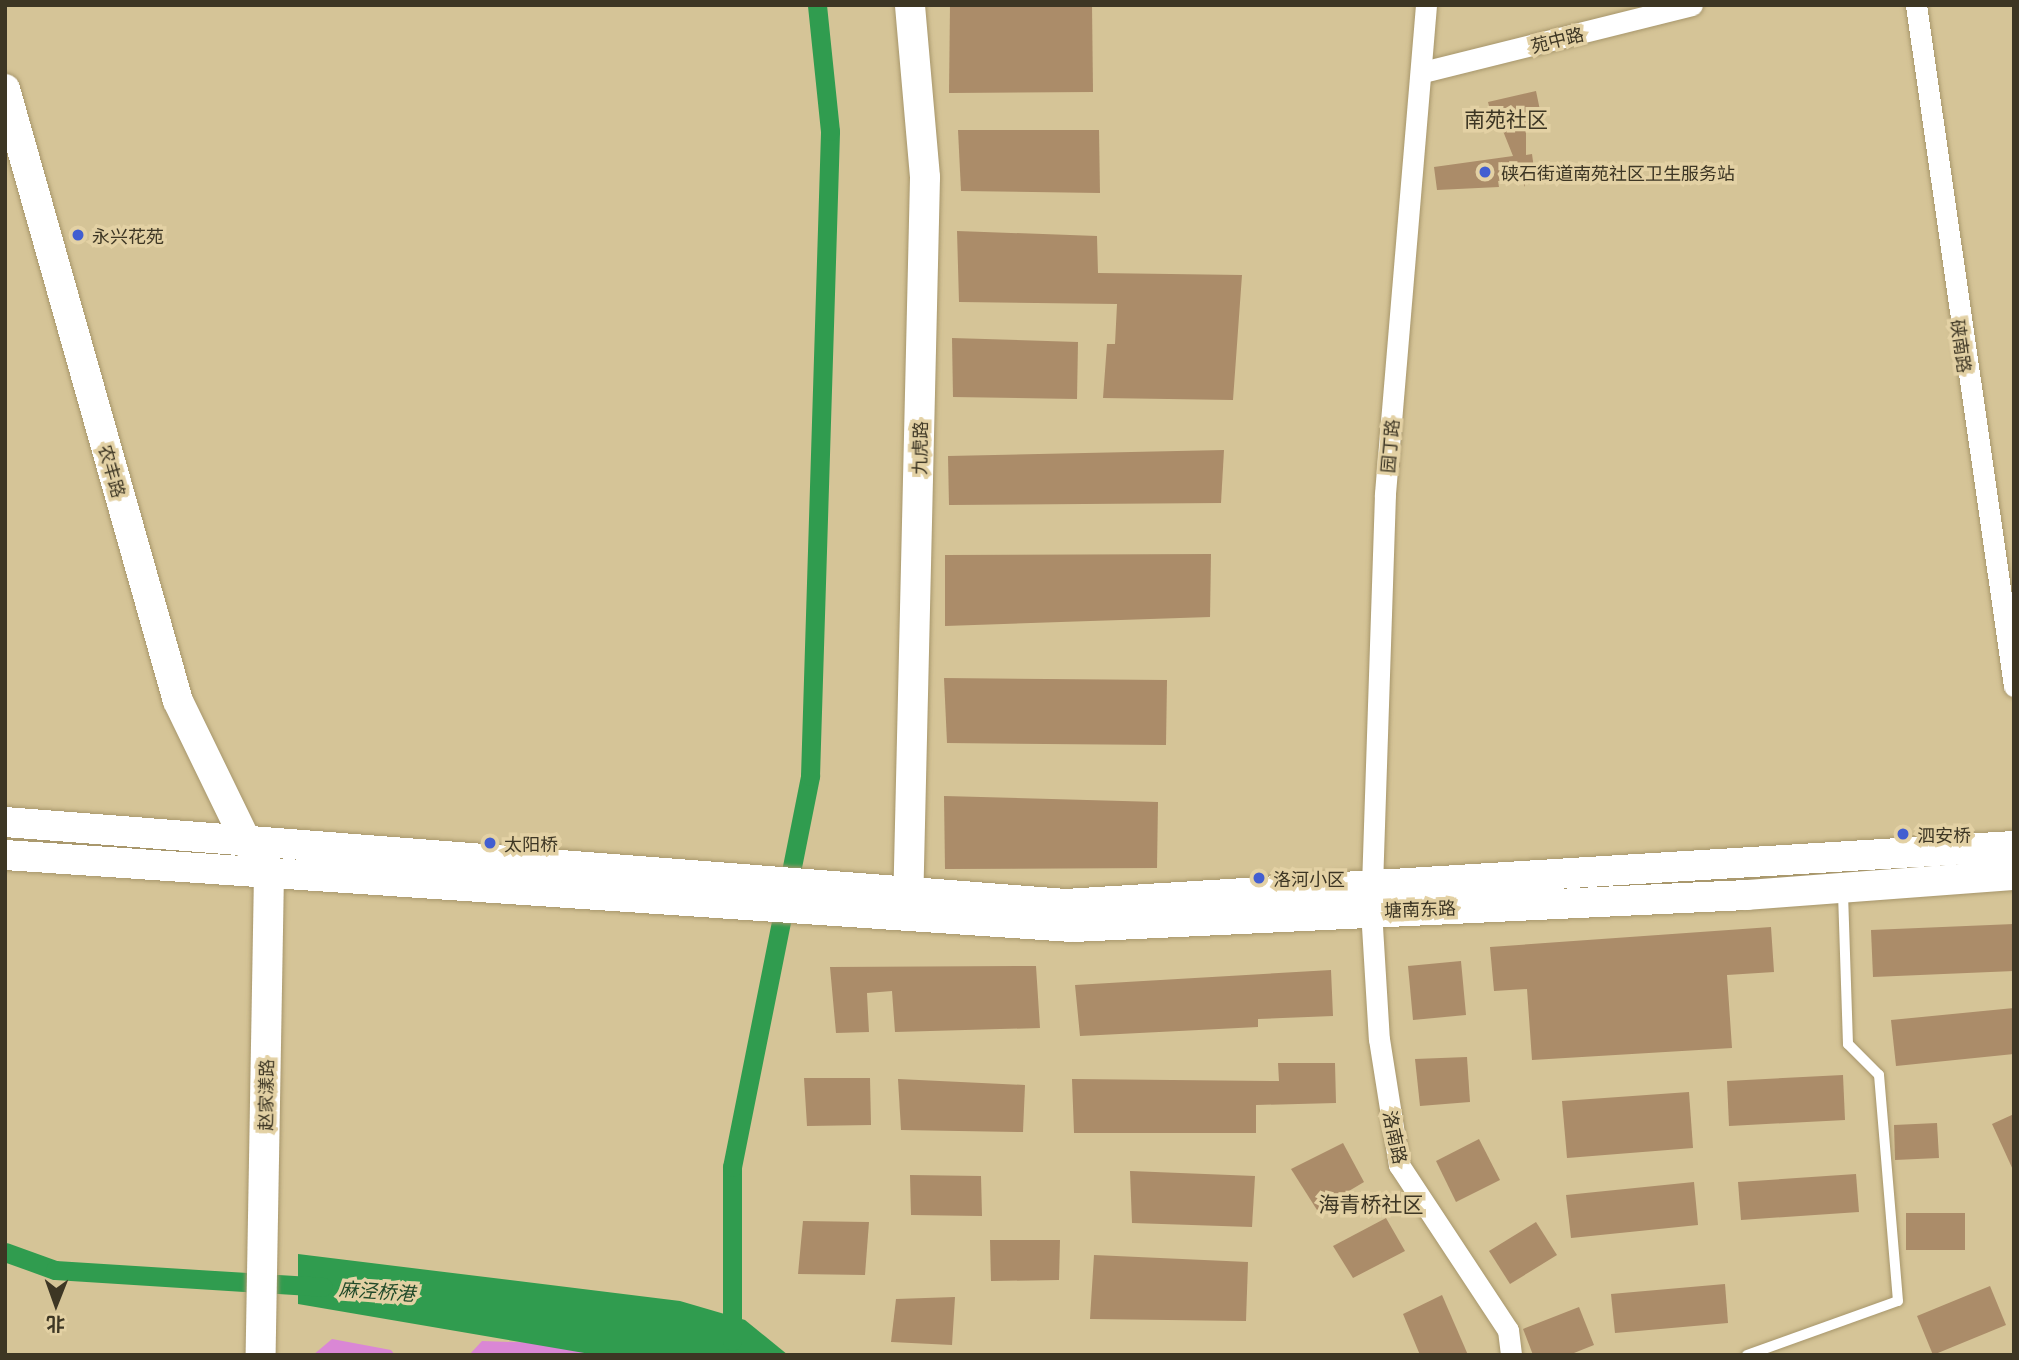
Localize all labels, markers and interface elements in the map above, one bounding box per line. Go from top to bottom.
street label: 苑中路 [1528,22,1586,56]
district label: 南苑社区 [1464,105,1548,131]
place label: 硖石街道南苑社区卫生服务站 [1501,161,1735,183]
marker: 硖石街道南苑社区卫生服务站 [1475,162,1495,182]
place label: 永兴花苑 [92,224,164,246]
marker: 永兴花苑 [70,227,86,243]
street label: 硖南路 [1948,318,1976,374]
street label: 园丁路 [1376,418,1402,474]
street label: 九虎路 [908,421,930,475]
street label: 农丰路 [95,442,131,500]
place label: 泗安桥 [1917,823,1971,845]
marker: 泗安桥 [1895,826,1911,842]
place label: 太阳桥 [504,832,558,854]
marker: 太阳桥 [482,835,498,851]
place label: 洛河小区 [1273,867,1345,889]
marker: 洛河小区 [1251,870,1267,886]
street label: 塘南东路 [1384,896,1456,920]
street label: 赵家漾路 [254,1059,276,1131]
street label: 洛南路 [1380,1108,1412,1166]
district label: 海青桥社区 [1319,1190,1423,1216]
north arrow [21,1269,91,1339]
water label: 麻泾桥港 [338,1276,416,1304]
text: 北 [46,1312,65,1339]

